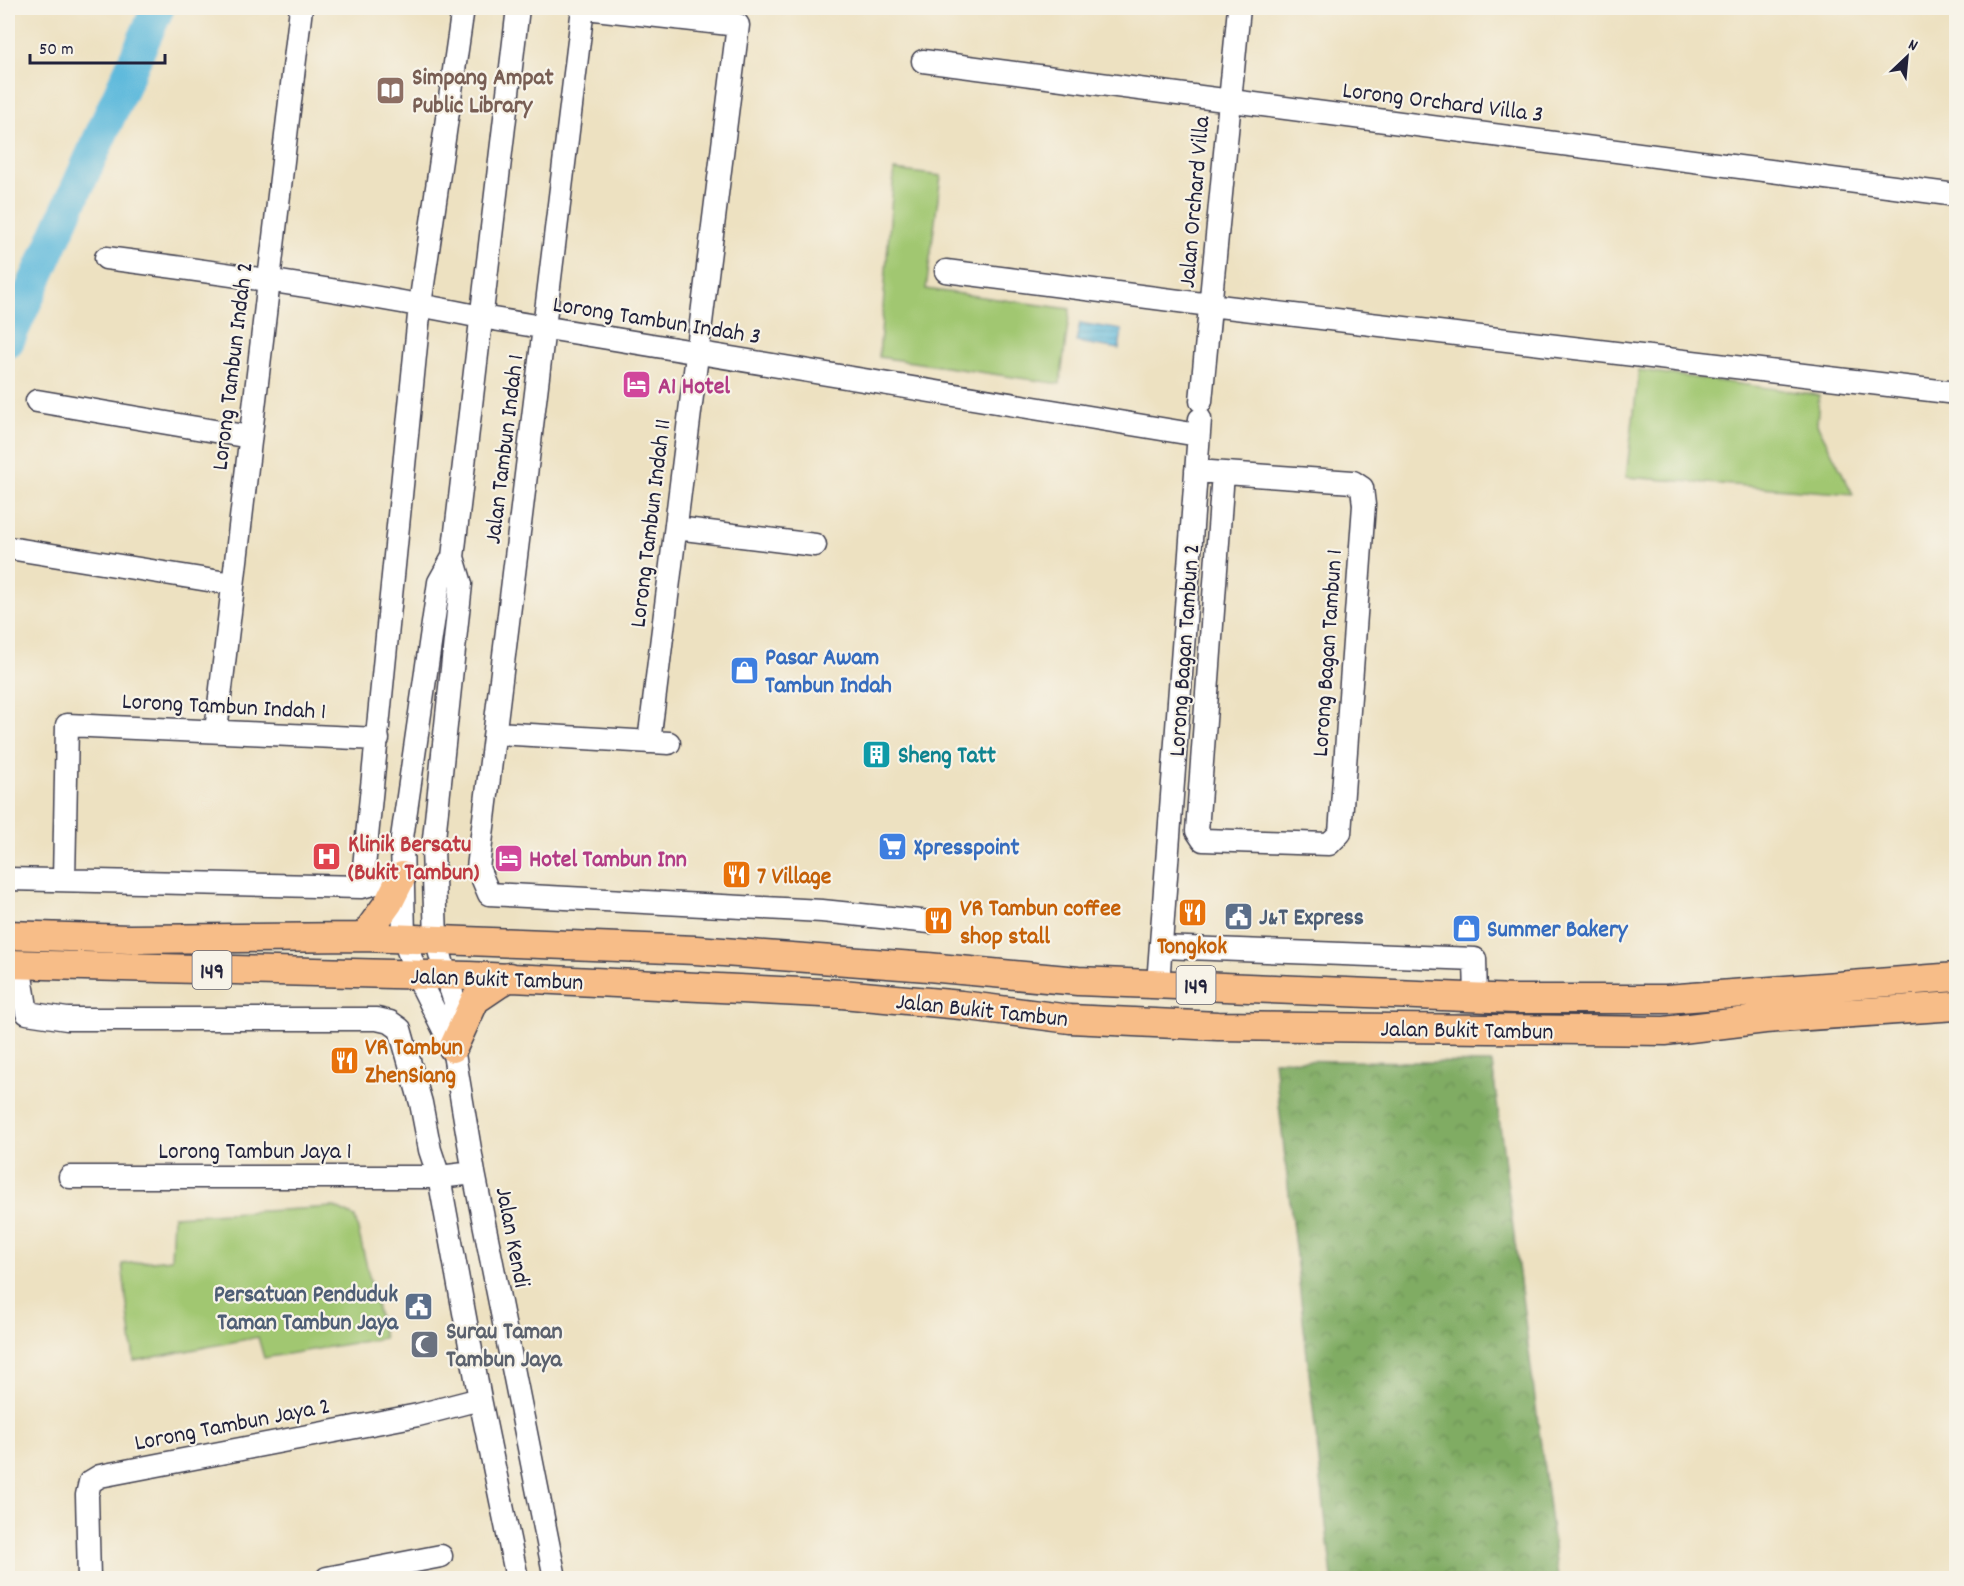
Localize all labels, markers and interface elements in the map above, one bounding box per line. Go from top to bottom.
scale bar [30,27,165,65]
north arrow [1877,27,1937,87]
text: N [1904,34,1921,58]
text: 50 m [39,38,74,63]
place label: Simpang Ampat Public Library [412,62,554,124]
library icon: Simpang Ampat Public Library [375,74,407,106]
street label: Lorong Orchard Villa 3 [1340,75,1545,133]
street label: Jalan Orchard Villa [1172,114,1221,290]
street label: Lorong Tambun Indah 2 [204,260,264,473]
street label: Lorong Tambun Indah 3 [550,289,763,355]
street label: Jalan Tambun Indah 1 [477,353,534,546]
hotel icon: A1 Hotel [621,369,653,401]
place label: A1 Hotel [658,371,730,405]
street label: Lorong Tambun Indah 11 [622,417,682,630]
street label: Lorong Bagan Tambun 2 [1162,543,1210,758]
street label: Lorong Bagan Tambun 1 [1305,548,1353,758]
place label: Pasar Awam Tambun Indah [765,642,892,704]
shop icon: Pasar Awam Tambun Indah [728,654,760,686]
street label: Lorong Tambun Indah 1 [121,686,327,730]
building icon: Sheng Tatt [861,738,893,770]
place label: Sheng Tatt [898,740,996,774]
place label: Klinik Bersatu (Bukit Tambun) [348,829,479,891]
supermarket icon: Xpresspoint [877,830,909,862]
place label: Xpresspoint [914,832,1019,866]
hospital icon: Klinik Bersatu (Bukit Tambun) [311,841,343,873]
hotel icon: Hotel Tambun Inn [492,842,524,874]
place label: Hotel Tambun Inn [529,844,687,878]
restaurant icon: 7 Village [720,859,752,891]
place label: 7 Village [757,861,832,895]
place label: VR Tambun coffee shop stall [960,893,1122,955]
restaurant icon: Tongkok [1176,896,1208,928]
public building icon: J&T Express [1222,900,1254,932]
place label: J&T Express [1259,902,1364,936]
restaurant icon: VR Tambun coffee shop stall [923,905,955,937]
shop icon: Summer Bakery [1450,912,1482,944]
place label: Summer Bakery [1487,914,1629,948]
place label: Tongkok [1157,931,1227,965]
road number: 149 [192,951,232,989]
street label: Jalan Bukit Tambun [410,961,584,1001]
road number: 149 [1176,966,1216,1004]
street label: Jalan Bukit Tambun [894,986,1069,1038]
street label: Jalan Bukit Tambun [1380,1013,1554,1051]
place label: VR Tambun ZhenSiang [365,1032,463,1094]
restaurant icon: VR Tambun ZhenSiang [328,1044,360,1076]
street label: Lorong Tambun Jaya 1 [158,1136,352,1170]
street label: Jalan Kendi [485,1184,537,1291]
place label: Persatuan Penduduk Taman Tambun Jaya [214,1279,399,1341]
public building icon: Persatuan Penduduk Taman Tambun Jaya [403,1291,435,1323]
place label: Surau Taman Tambun Jaya [446,1316,563,1378]
mosque icon: Surau Taman Tambun Jaya [409,1328,441,1360]
street label: Lorong Tambun Jaya 2 [132,1390,333,1462]

